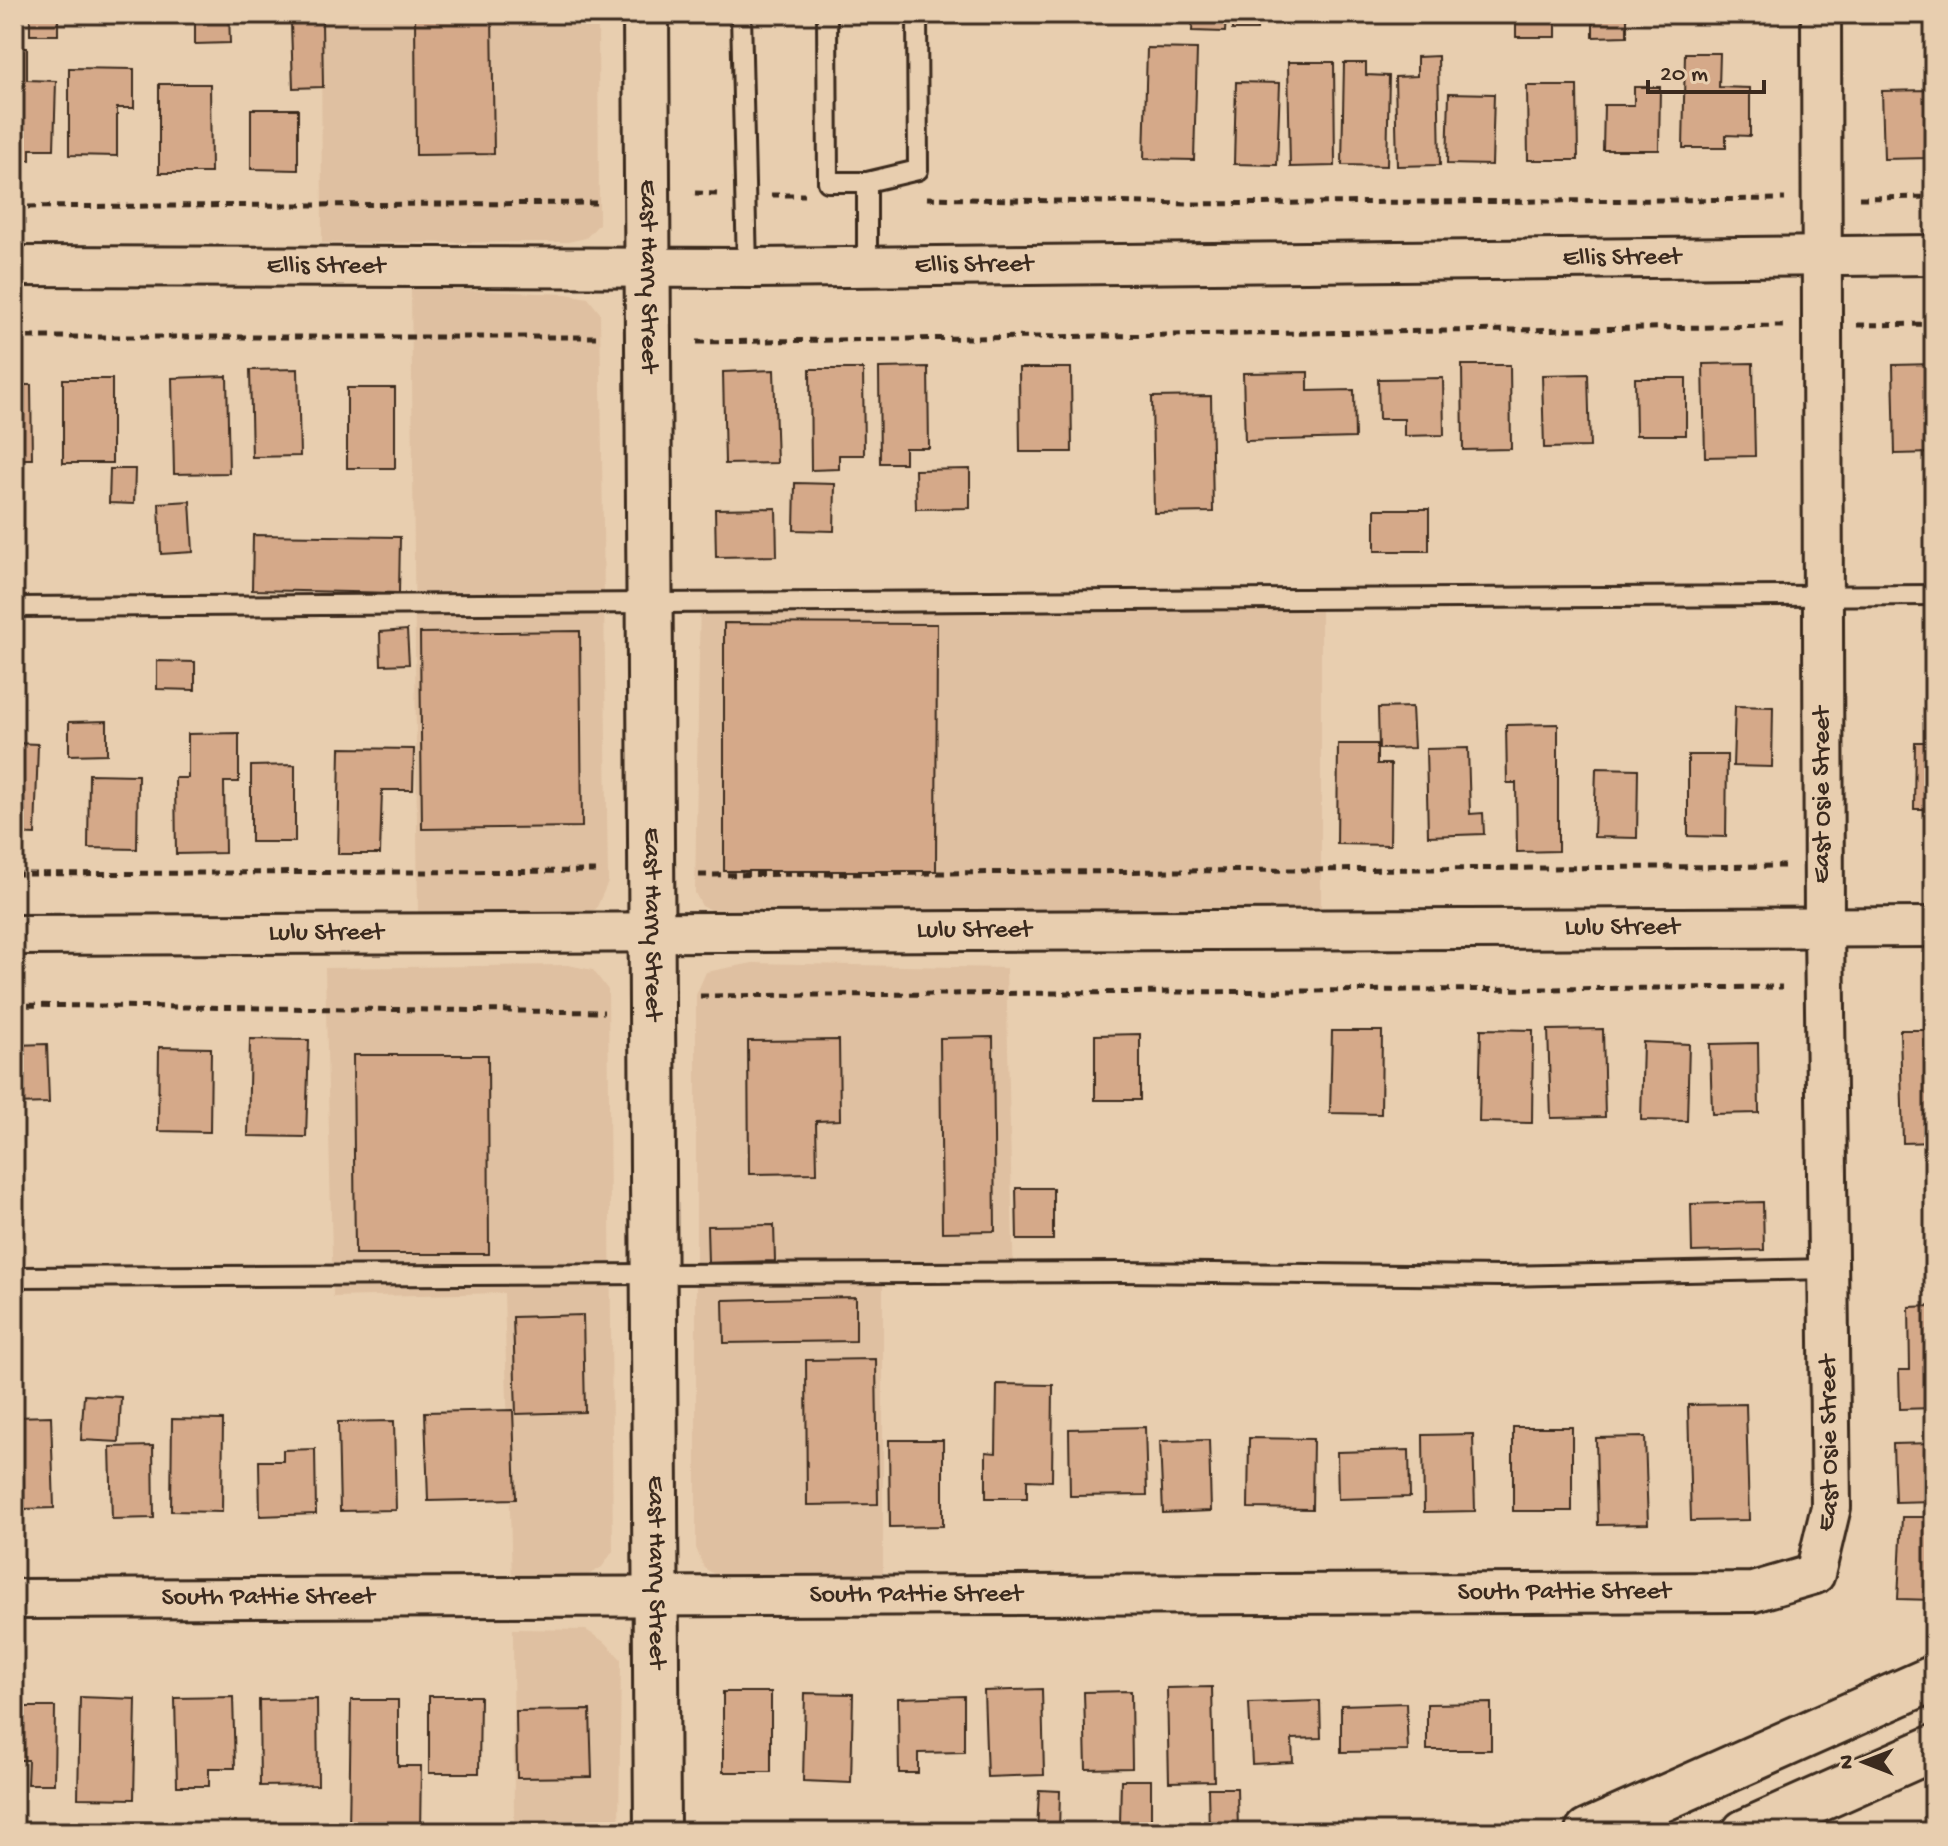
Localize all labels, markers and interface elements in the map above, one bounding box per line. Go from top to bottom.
scale bar [1648,44,1764,94]
text: 20 m [1660,61,1708,90]
street label: East Harry Street [632,179,664,375]
street label: Ellis Street [1563,242,1684,275]
street label: Ellis Street [915,249,1036,282]
street label: Ellis Street [267,251,388,283]
street label: East Osie Street [1808,704,1839,883]
street label: East Harry Street [635,827,668,1023]
street label: Lulu Street [1564,913,1682,944]
street label: Lulu Street [916,915,1034,947]
street label: Lulu Street [268,918,386,949]
street label: East Osie Street [1810,1352,1848,1535]
street label: East Harry Street [639,1475,672,1671]
street label: South Pattie Street [1457,1577,1673,1609]
street label: South Pattie Street [809,1579,1025,1611]
street label: South Pattie Street [161,1582,377,1614]
north arrow [1824,1722,1904,1802]
text: N [1835,1755,1861,1769]

